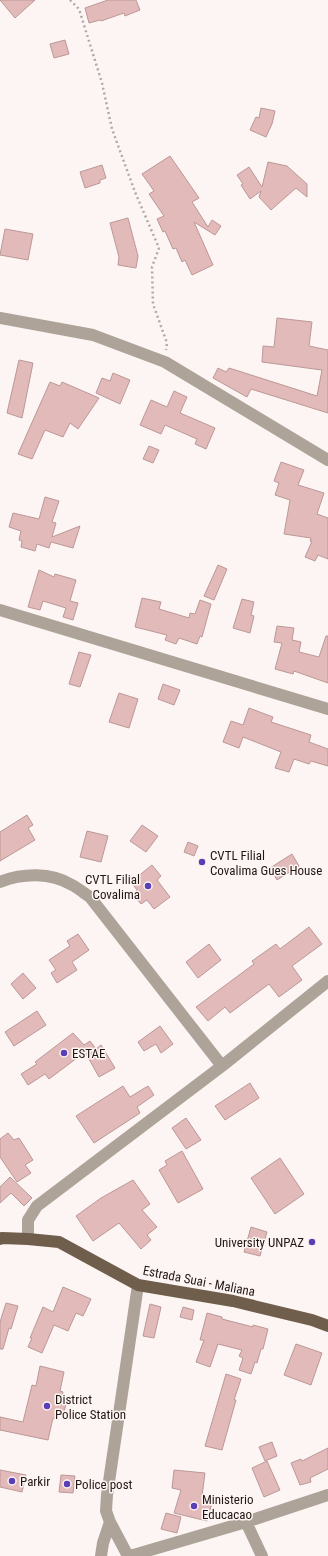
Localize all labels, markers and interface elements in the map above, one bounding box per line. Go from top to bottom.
place label: CVTL Filial Covalima Gues House [210,848,322,878]
marker: CVTL Filial Covalima Gues House [197,857,207,867]
place label: CVTL Filial Covalima [85,872,140,902]
marker: CVTL Filial Covalima [143,881,153,891]
place label: ESTAE [72,1046,105,1061]
marker: ESTAE [59,1048,69,1058]
place label: University UNPAZ [215,1235,304,1250]
marker: University UNPAZ [307,1237,317,1247]
street label: Estrada Suai - Maliana [142,1263,256,1299]
place label: District Police Station [55,1392,126,1422]
marker: District Police Station [42,1401,52,1411]
place label: Parkir [20,1474,50,1489]
marker: Parkir [7,1476,17,1486]
place label: Police post [75,1477,133,1492]
marker: Police post [62,1479,72,1489]
place label: Ministerio Educacao [202,1492,253,1522]
marker: Ministerio Educacao [189,1501,199,1511]

